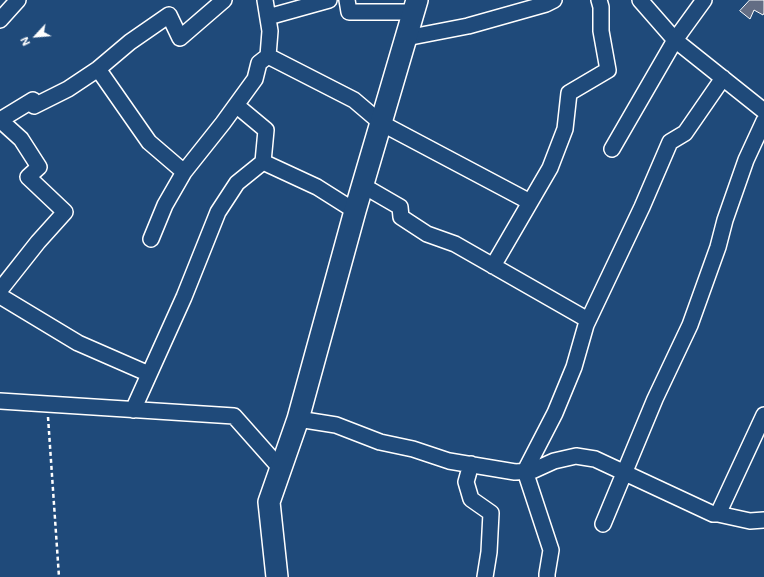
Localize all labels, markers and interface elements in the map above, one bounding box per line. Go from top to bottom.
north arrow [16,16,56,56]
text: N [16,34,33,49]

